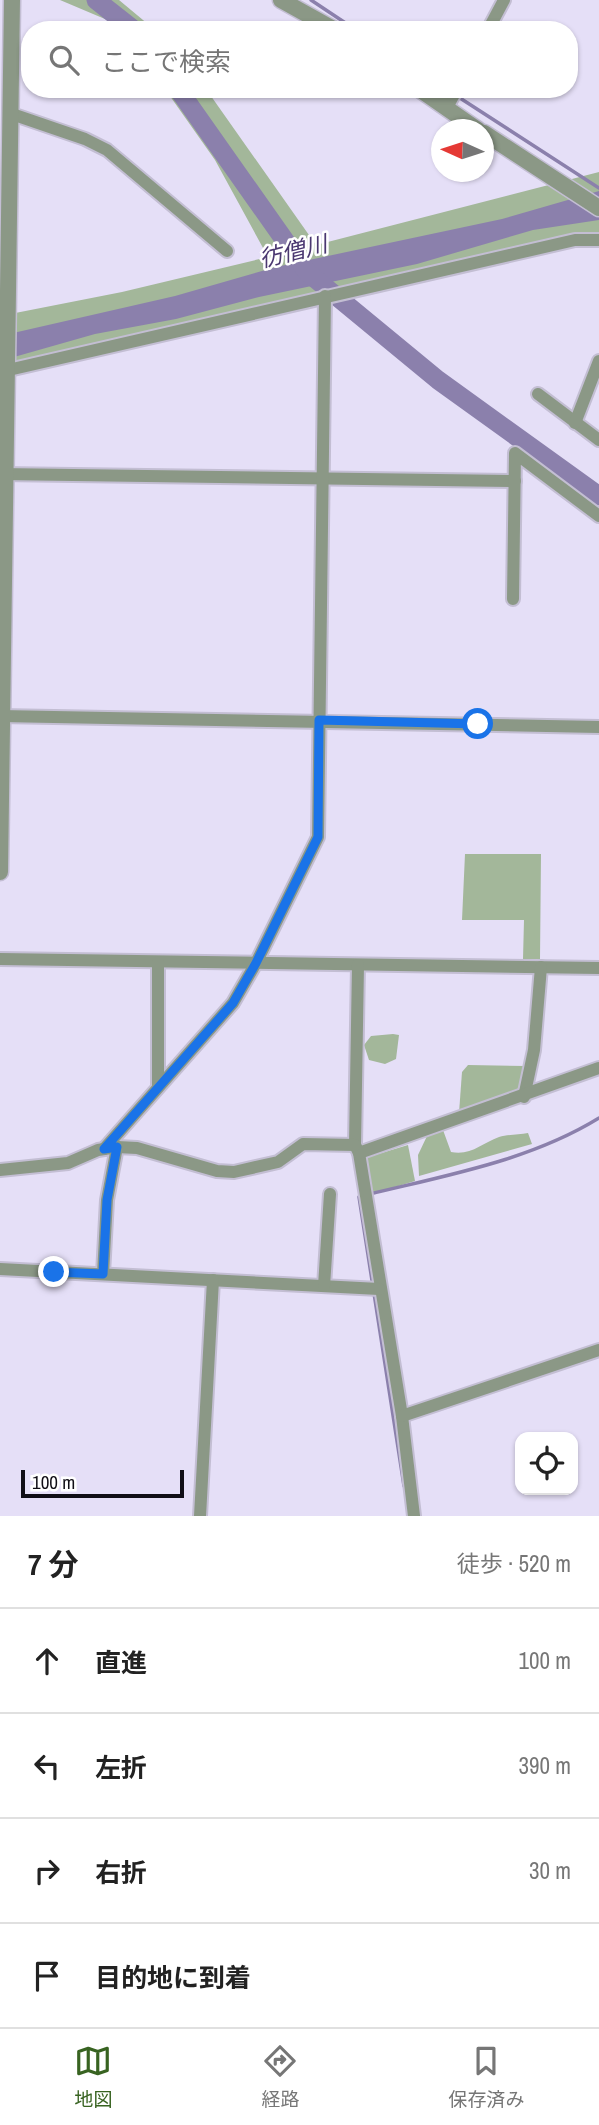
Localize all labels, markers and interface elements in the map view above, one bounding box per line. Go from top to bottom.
search box [21,21,578,98]
icon: search [45,41,83,79]
text: ここで検索 [101,44,231,79]
north arrow [431,119,494,182]
water label: 彷僧川 [256,227,333,274]
route start [462,708,493,739]
route end [38,1256,69,1287]
map controls [515,1432,578,1495]
button: locate [515,1432,578,1495]
scale bar [21,1467,184,1499]
text: 100 m [32,1469,75,1495]
text: 7 分 [28,1544,79,1584]
text: 徒歩 · 520 m [457,1548,571,1579]
icon: ahead [28,1642,66,1680]
text: 直進 [95,1645,147,1680]
text: 100 m [519,1645,571,1676]
icon: left [28,1747,66,1785]
text: 左折 [95,1750,147,1785]
text: 390 m [519,1750,571,1781]
icon: right [28,1852,66,1890]
text: 右折 [95,1855,147,1890]
text: 30 m [529,1855,571,1886]
icon: arrive [28,1957,66,1995]
text: 目的地に到着 [95,1960,251,1995]
tab: 地図 [74,2042,113,2112]
tab: 経路 [261,2042,300,2112]
tab: 保存済み [448,2042,525,2112]

